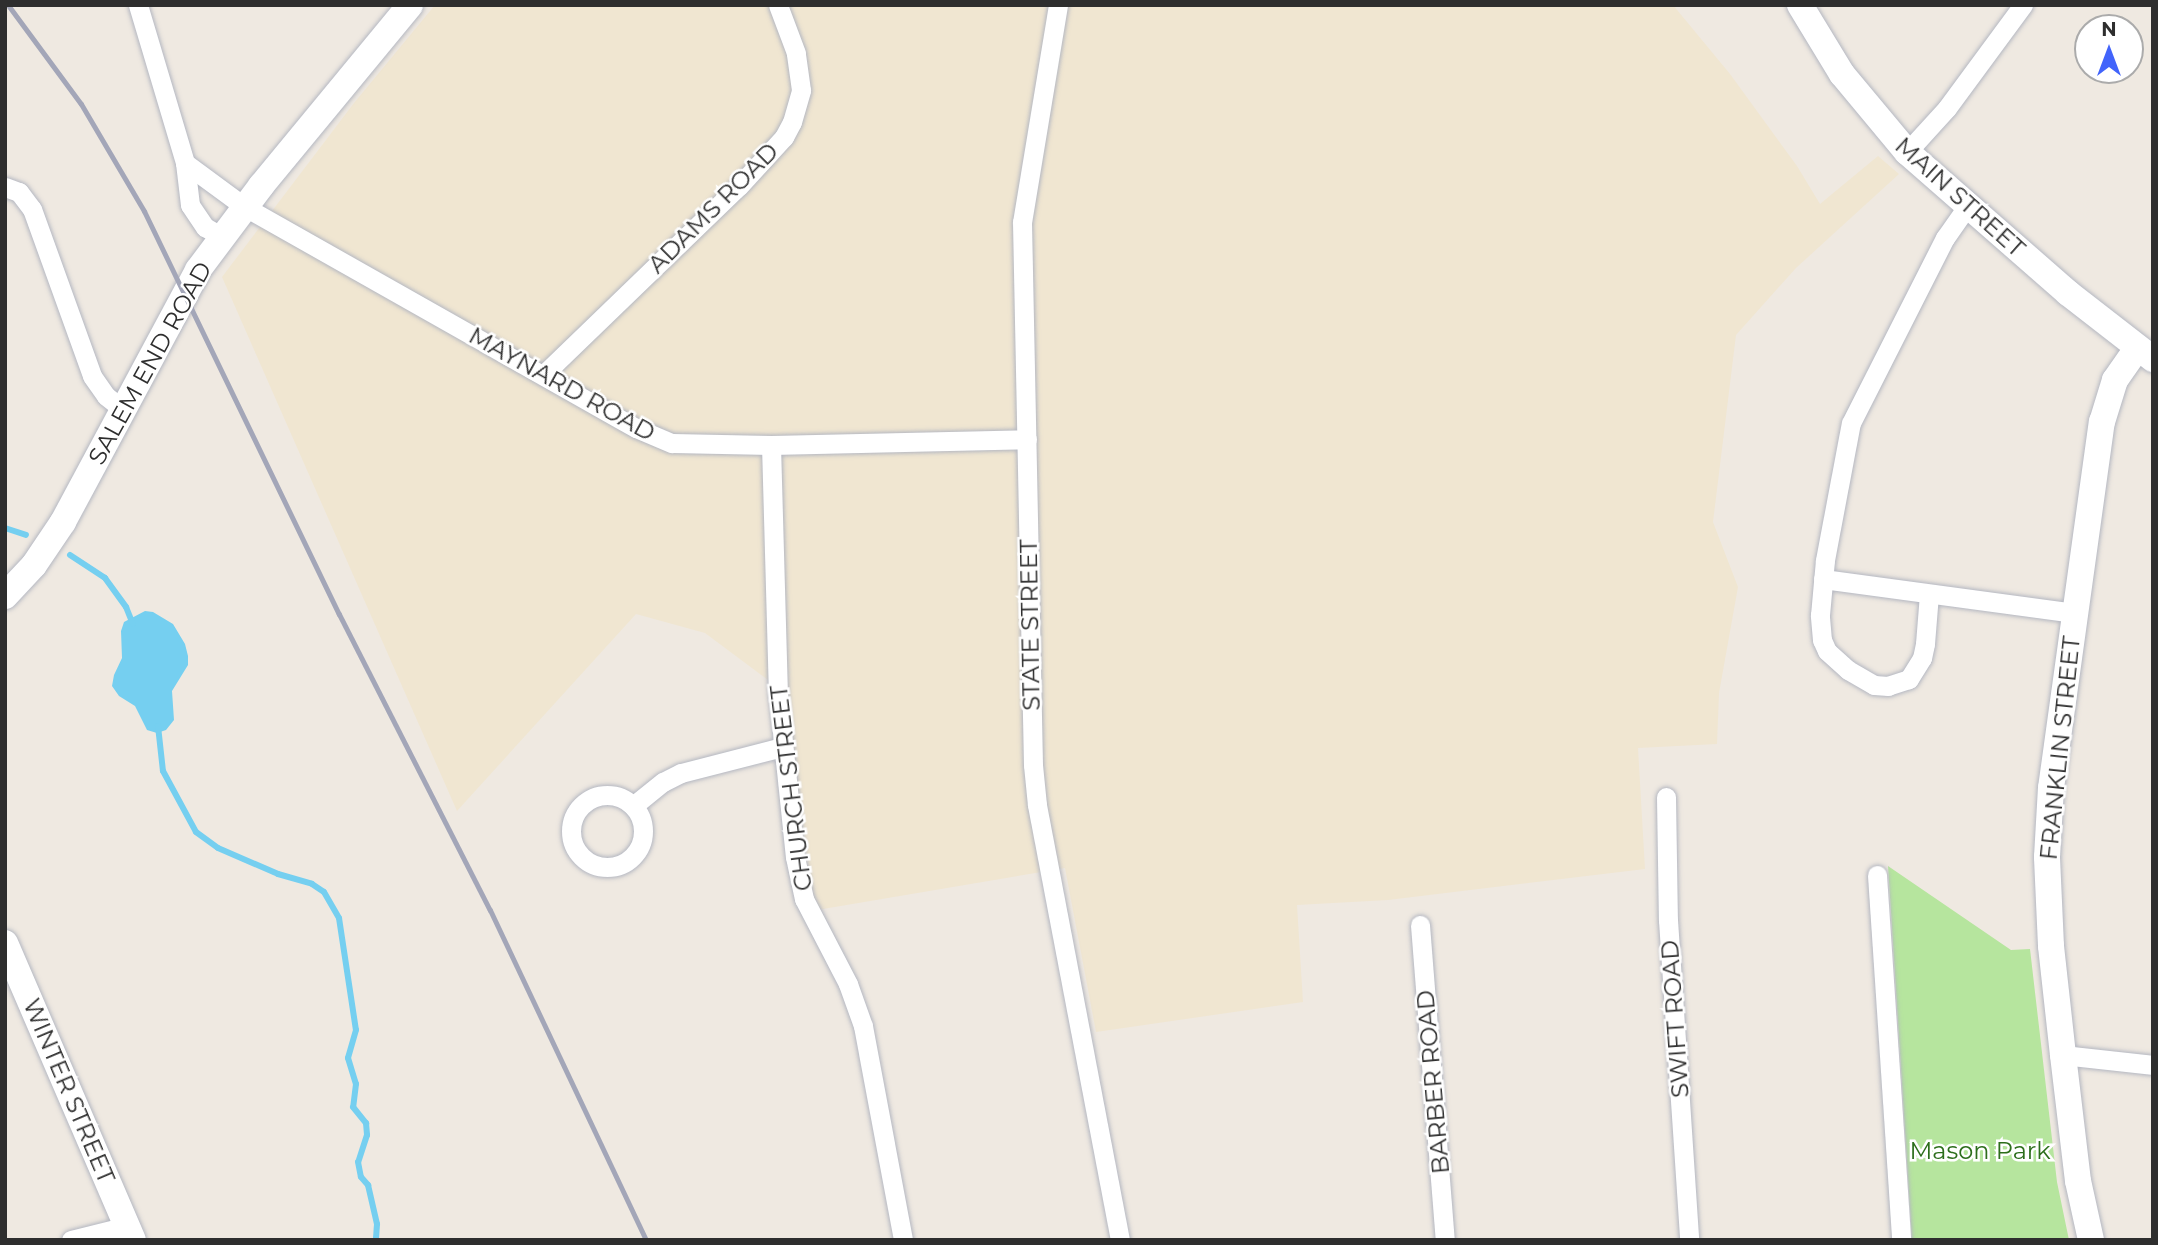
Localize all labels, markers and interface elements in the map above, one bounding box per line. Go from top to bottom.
north arrow [2074,14,2144,84]
text: N [2101,18,2117,41]
street label: MAIN STREET [1889,131,2031,263]
street label: ADAMS ROAD [642,137,784,279]
street label: SALEM END ROAD [82,257,218,469]
street label: MAYNARD ROAD [464,321,660,447]
street label: STATE STREET [1014,539,1046,711]
street label: FRANKLIN STREET [2034,635,2086,861]
street label: CHURCH STREET [764,683,818,893]
street label: SWIFT ROAD [1655,939,1695,1099]
street label: BARBER ROAD [1411,989,1455,1175]
street label: WINTER STREET [17,994,121,1188]
park label: Mason Park [1909,1137,2051,1165]

